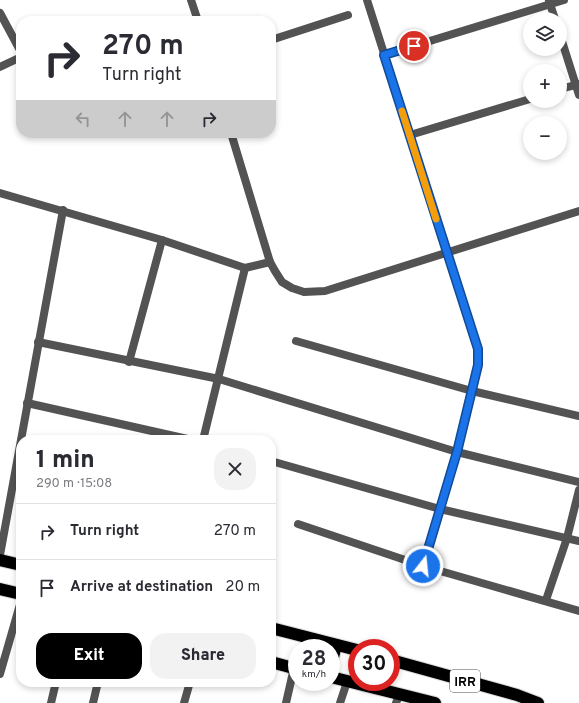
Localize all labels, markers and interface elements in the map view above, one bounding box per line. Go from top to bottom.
map controls [523,12,567,160]
button: layers [523,12,567,56]
text: 270 m [102,29,184,65]
pin [397,29,431,63]
icon: right [36,32,88,84]
icon: arrive [403,35,425,57]
text: Turn right [102,64,182,87]
button: + [523,64,567,108]
icon: left [72,108,94,130]
icon: ahead [114,108,136,130]
icon: ahead [156,108,178,130]
icon: right [198,108,220,130]
button: − [523,116,567,160]
text: 1 min [36,446,95,476]
button: close [214,448,256,490]
text: 290 m · 15:08 [36,476,112,492]
icon: right [36,521,58,543]
text: Turn right [70,522,139,541]
text: 270 m [214,522,256,541]
position arrow [402,545,444,587]
icon: arrive [36,577,58,599]
text: Arrive at destination [70,578,213,597]
text: 20 m [225,578,260,597]
button: Exit [36,633,142,679]
button: Share [150,633,256,679]
speed limit sign: 30 [348,639,400,691]
text: 28 [302,647,326,673]
text: km/h [302,668,326,681]
road number: IRR [450,670,480,692]

